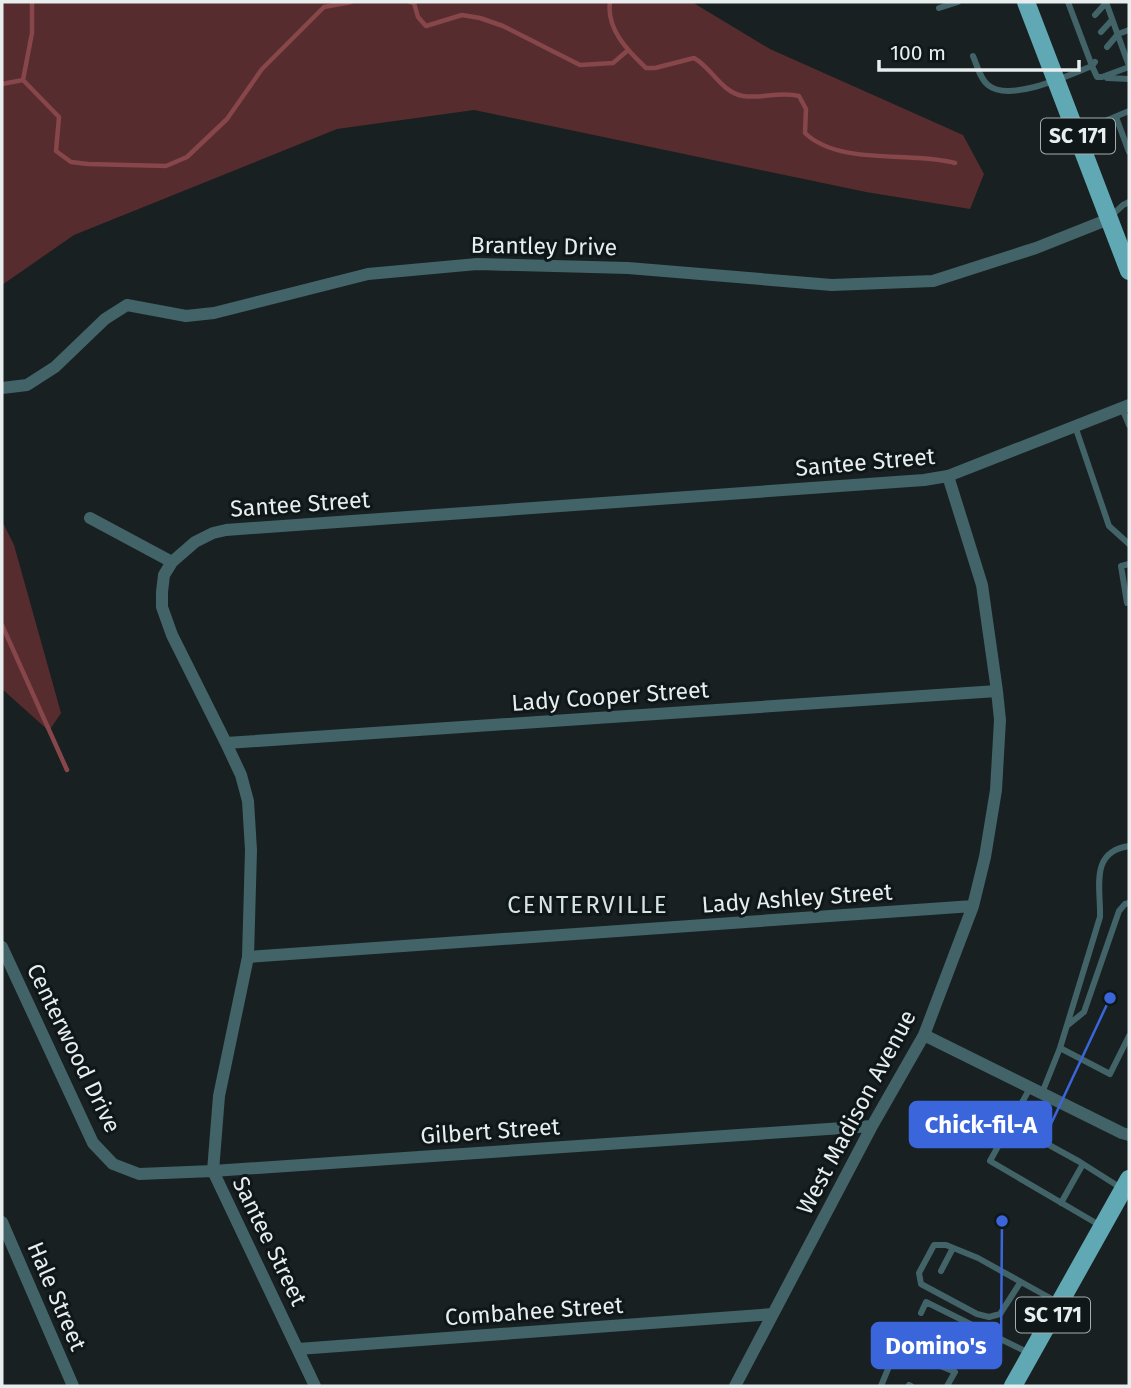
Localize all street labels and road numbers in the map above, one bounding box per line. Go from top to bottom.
road number: SC 171 [1041,118,1115,154]
street label: Brantley Drive [470,231,618,261]
street label: Santee Street [794,442,937,482]
street label: Santee Street [229,485,372,523]
street label: Lady Cooper Street [510,675,710,717]
street label: Lady Ashley Street [701,877,894,919]
street label: Centerwood Drive [21,959,127,1137]
street label: West Madison Avenue [790,1005,922,1219]
street label: Gilbert Street [419,1112,561,1150]
street label: Santee Street [227,1172,314,1311]
street label: Hale Street [22,1237,93,1355]
street label: Combahee Street [444,1291,625,1331]
road number: SC 171 [1016,1298,1090,1332]

